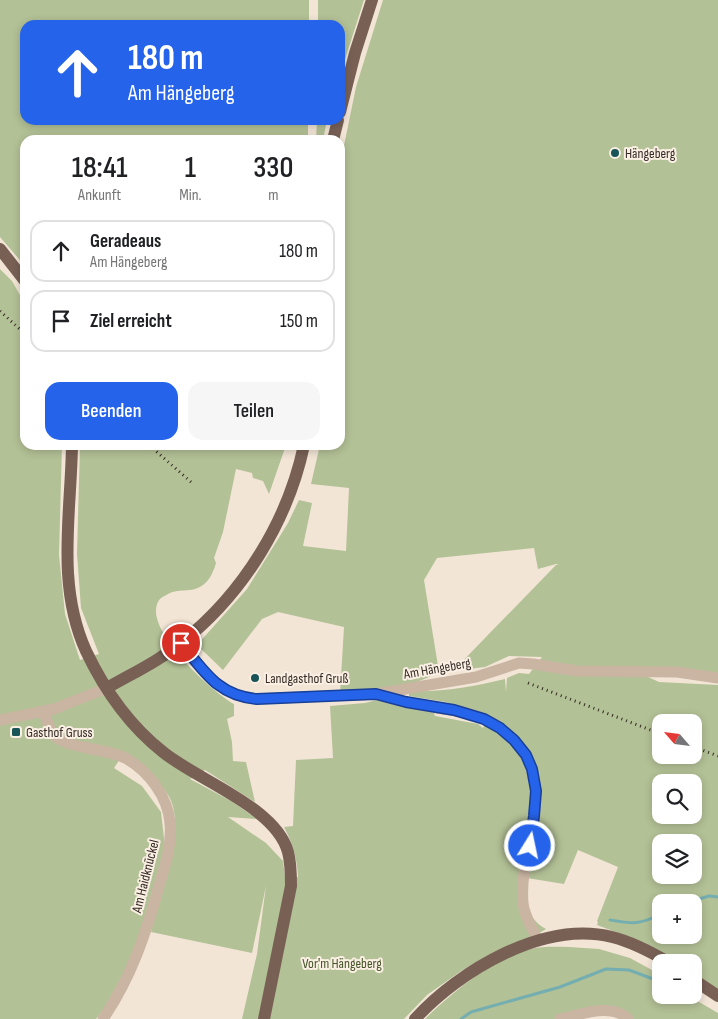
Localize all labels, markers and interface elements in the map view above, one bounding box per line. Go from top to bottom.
text: 180 m [128,37,204,80]
icon: ahead [45,40,110,105]
text: Am Hängeberg [128,80,235,107]
place label: Hängeberg [625,145,676,162]
marker: Hängeberg [609,147,621,159]
text: 18:41 [72,150,128,186]
text: 1 [185,150,196,186]
text: 330 [253,150,293,186]
text: Ankunft [78,186,121,205]
text: Min. [179,186,202,205]
text: m [268,186,278,205]
text: Geradeaus [90,230,161,253]
icon: ahead [47,237,75,265]
text: 180 m [279,240,318,263]
text: Am Hängeberg [90,253,167,272]
icon: arrive [47,307,75,335]
text: Ziel erreicht [90,310,172,333]
text: 150 m [280,310,318,333]
button: Beenden [45,382,178,440]
button: Teilen [188,382,320,440]
pin [160,622,202,664]
icon: arrive [167,629,195,657]
street label: Am Hängeberg [401,654,472,683]
place label: Landgasthof Gruß [265,670,348,687]
marker: Landgasthof Gruß [249,672,261,684]
north arrow [652,714,702,764]
map controls [652,714,702,1004]
place label: Gasthof Gruss [26,724,92,741]
marker: Gasthof Gruss [10,726,22,738]
button: search [652,774,702,824]
position arrow [503,819,555,871]
button: layers [652,834,702,884]
street label: Am Haidknückel [128,838,163,915]
button: + [652,894,702,944]
button: − [652,954,702,1004]
park label: Vor'm Hängeberg [302,955,382,972]

